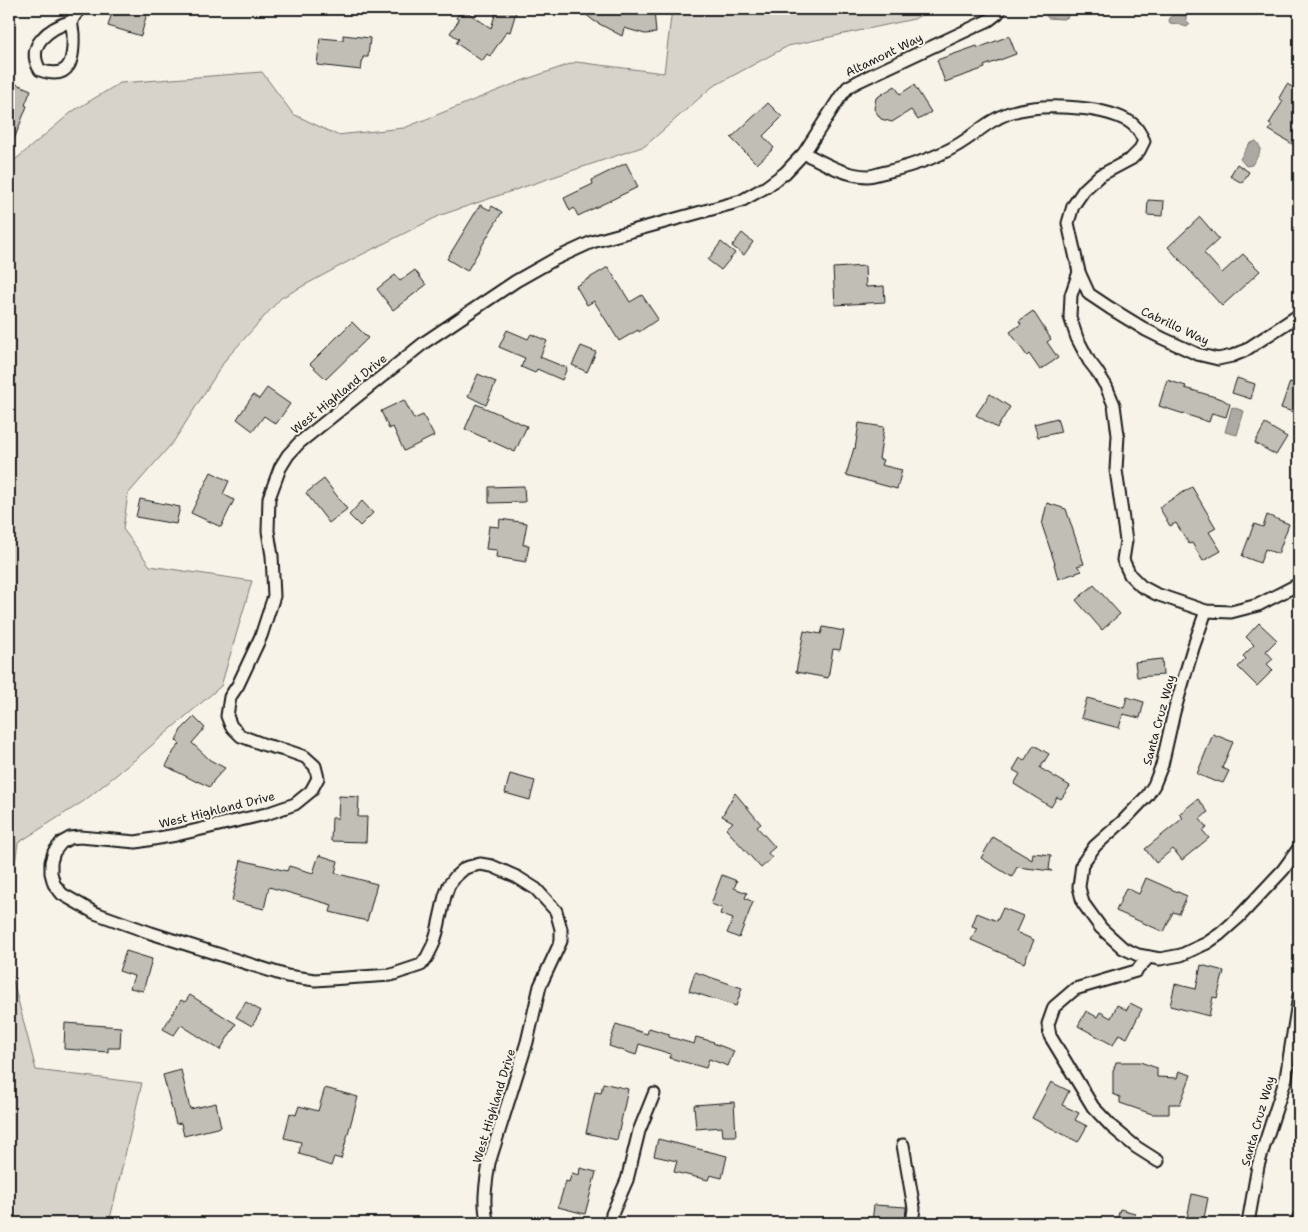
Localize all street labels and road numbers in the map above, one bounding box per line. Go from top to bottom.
street label: Altamont Way [843,29,925,81]
street label: Cabrillo Way [1138,303,1212,349]
street label: West Highland Drive [288,350,390,438]
street label: Santa Cruz Way [1139,673,1179,767]
street label: West Highland Drive [157,788,277,832]
street label: West Highland Drive [469,1047,519,1165]
street label: Santa Cruz Way [1237,1074,1279,1168]

